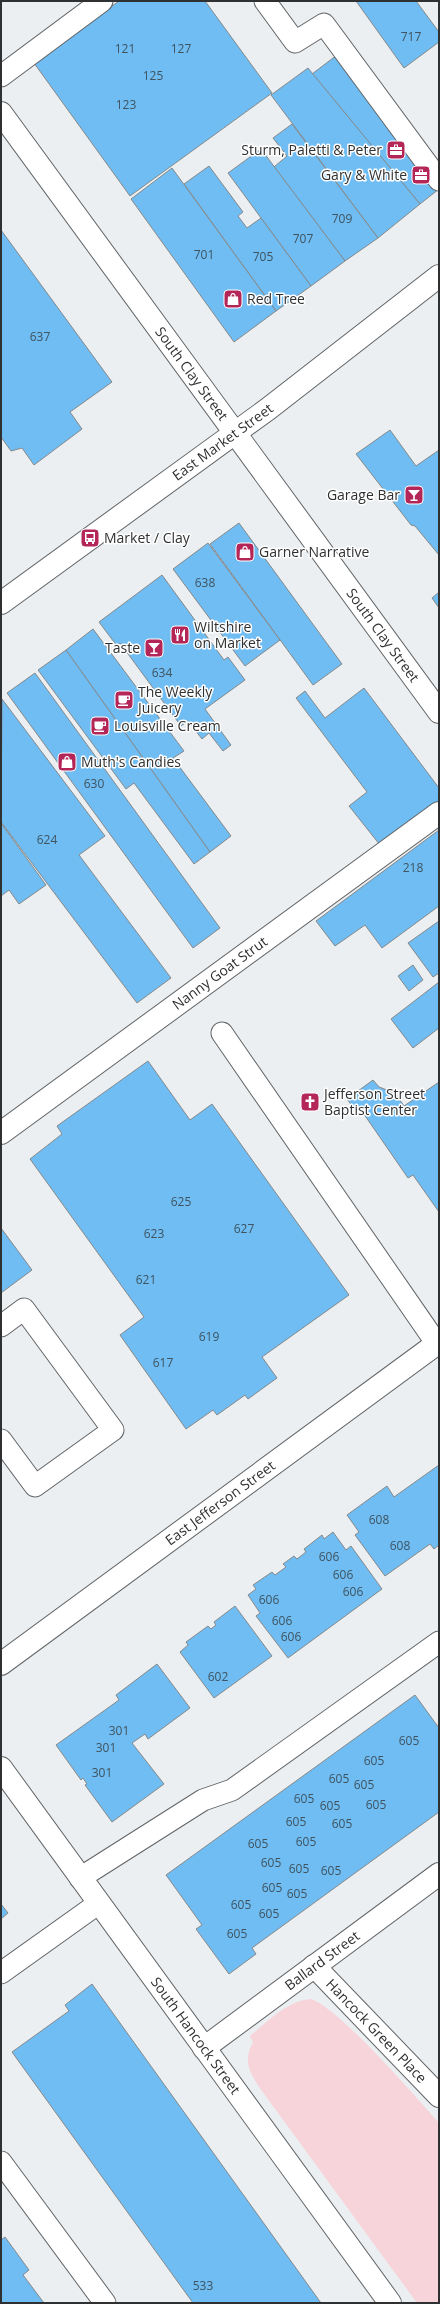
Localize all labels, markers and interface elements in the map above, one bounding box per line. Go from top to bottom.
house number: 717 [401,28,421,45]
house number: 121 [115,40,135,57]
house number: 127 [171,40,191,57]
house number: 125 [143,67,163,84]
house number: 123 [116,96,136,113]
office icon: Sturm, Paletti & Peter [385,139,407,161]
place label: Sturm, Paletti & Peter [241,140,382,159]
office icon: Gary & White [410,164,432,186]
place label: Gary & White [321,165,407,184]
house number: 709 [332,210,352,227]
house number: 707 [293,230,313,247]
house number: 701 [194,246,214,263]
house number: 705 [253,248,273,265]
shop icon: Red Tree [222,288,244,310]
place label: Red Tree [247,289,305,308]
street label: South Clay Street [151,323,233,424]
house number: 637 [30,328,50,345]
street label: East Market Street [168,399,277,484]
bar icon: Garage Bar [403,484,425,506]
place label: Garage Bar [327,485,400,504]
bus stop icon: Market / Clay [79,527,101,549]
place label: Market / Clay [104,528,191,547]
shop icon: Garner Narrative [234,541,256,563]
place label: Garner Narrative [259,542,370,561]
house number: 638 [195,574,215,591]
street label: South Clay Street [343,584,424,686]
place label: Wiltshire on Market [194,617,261,652]
restaurant icon: Wiltshire on Market [169,624,191,646]
bar icon: Taste [143,637,165,659]
place label: Taste [105,638,140,657]
house number: 634 [152,664,172,681]
place label: The Weekly Juicery [136,682,213,717]
cafe icon: The Weekly Juicery [113,689,135,711]
cafe icon: Louisville Cream [89,715,111,737]
place label: Louisville Cream [114,716,221,735]
shop icon: Muth's Candies [56,751,78,773]
place label: Muth's Candies [81,752,181,771]
house number: 630 [84,775,104,792]
house number: 624 [37,831,57,848]
house number: 218 [403,859,423,876]
street label: Nanny Goat Strut [168,932,271,1014]
place label: Jefferson Street Baptist Center [322,1084,425,1119]
church icon: Jefferson Street Baptist Center [299,1091,321,1113]
house number: 625 [171,1193,191,1210]
house number: 627 [234,1220,254,1237]
house number: 623 [144,1225,164,1242]
house number: 621 [136,1271,156,1288]
house number: 619 [199,1328,219,1345]
house number: 617 [153,1354,173,1371]
street label: East Jefferson Street [161,1456,279,1549]
house number: 608 [369,1511,389,1528]
house number: 608 [390,1537,410,1554]
house number: 606 [319,1548,339,1565]
house number: 606 [333,1566,353,1583]
house number: 606 [343,1583,363,1600]
house number: 606 [259,1591,279,1608]
house number: 606 [272,1612,292,1629]
house number: 606 [281,1628,301,1645]
house number: 602 [208,1668,228,1685]
house number: 301 [109,1722,129,1739]
house number: 605 [399,1732,419,1749]
house number: 301 [96,1739,116,1756]
house number: 605 [364,1752,384,1769]
house number: 301 [92,1764,112,1781]
house number: 605 [329,1770,349,1787]
house number: 605 [354,1776,374,1793]
house number: 605 [294,1790,314,1807]
house number: 605 [366,1796,386,1813]
house number: 605 [320,1797,340,1814]
house number: 605 [286,1813,306,1830]
house number: 605 [332,1815,352,1832]
house number: 605 [296,1833,316,1850]
house number: 605 [248,1835,268,1852]
house number: 605 [261,1854,281,1871]
house number: 605 [289,1860,309,1877]
house number: 605 [321,1862,341,1879]
house number: 605 [262,1879,282,1896]
house number: 605 [287,1885,307,1902]
house number: 605 [231,1896,251,1913]
house number: 605 [259,1905,279,1922]
house number: 605 [227,1925,247,1942]
street label: Ballard Street [280,1926,363,1994]
street label: South Hancock Street [147,1973,245,2098]
street label: Hancock Green Place [322,1974,431,2087]
house number: 533 [193,2277,213,2294]

